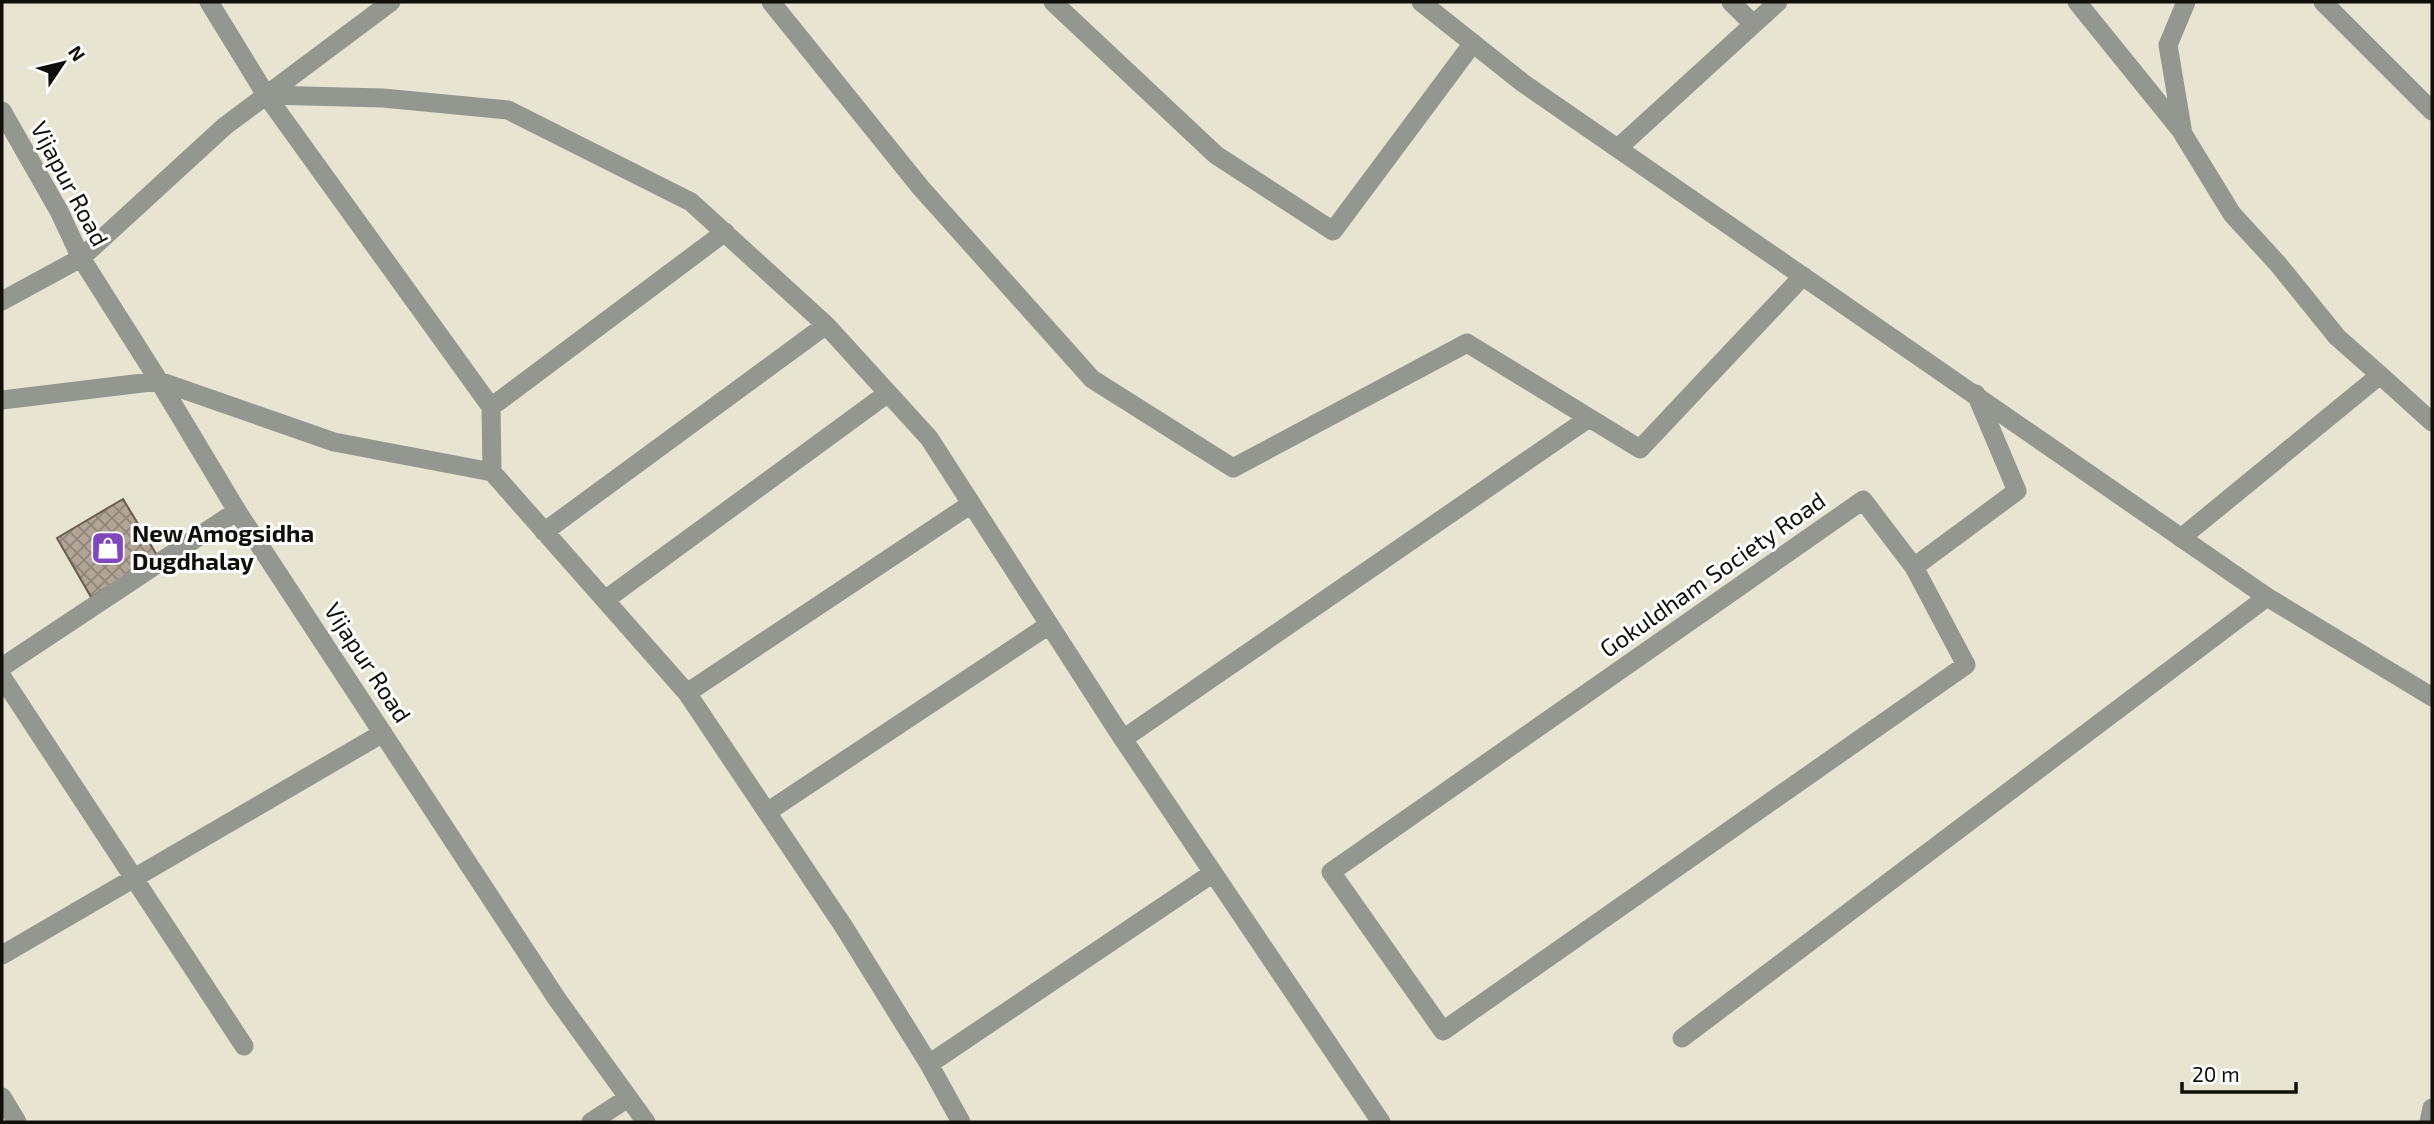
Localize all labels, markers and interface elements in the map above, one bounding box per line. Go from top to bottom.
north arrow [28,28,98,98]
text: N [64,41,91,65]
street label: Vijapur Road [25,116,115,251]
street label: Gokuldham Society Road [1594,485,1830,663]
place label: New Amogsidha Dugdhalay [132,518,314,575]
shop icon: New Amogsidha Dugdhalay [89,529,127,567]
street label: Vijapur Road [319,597,418,728]
scale bar [2182,1050,2296,1094]
text: 20 m [2192,1061,2240,1086]

